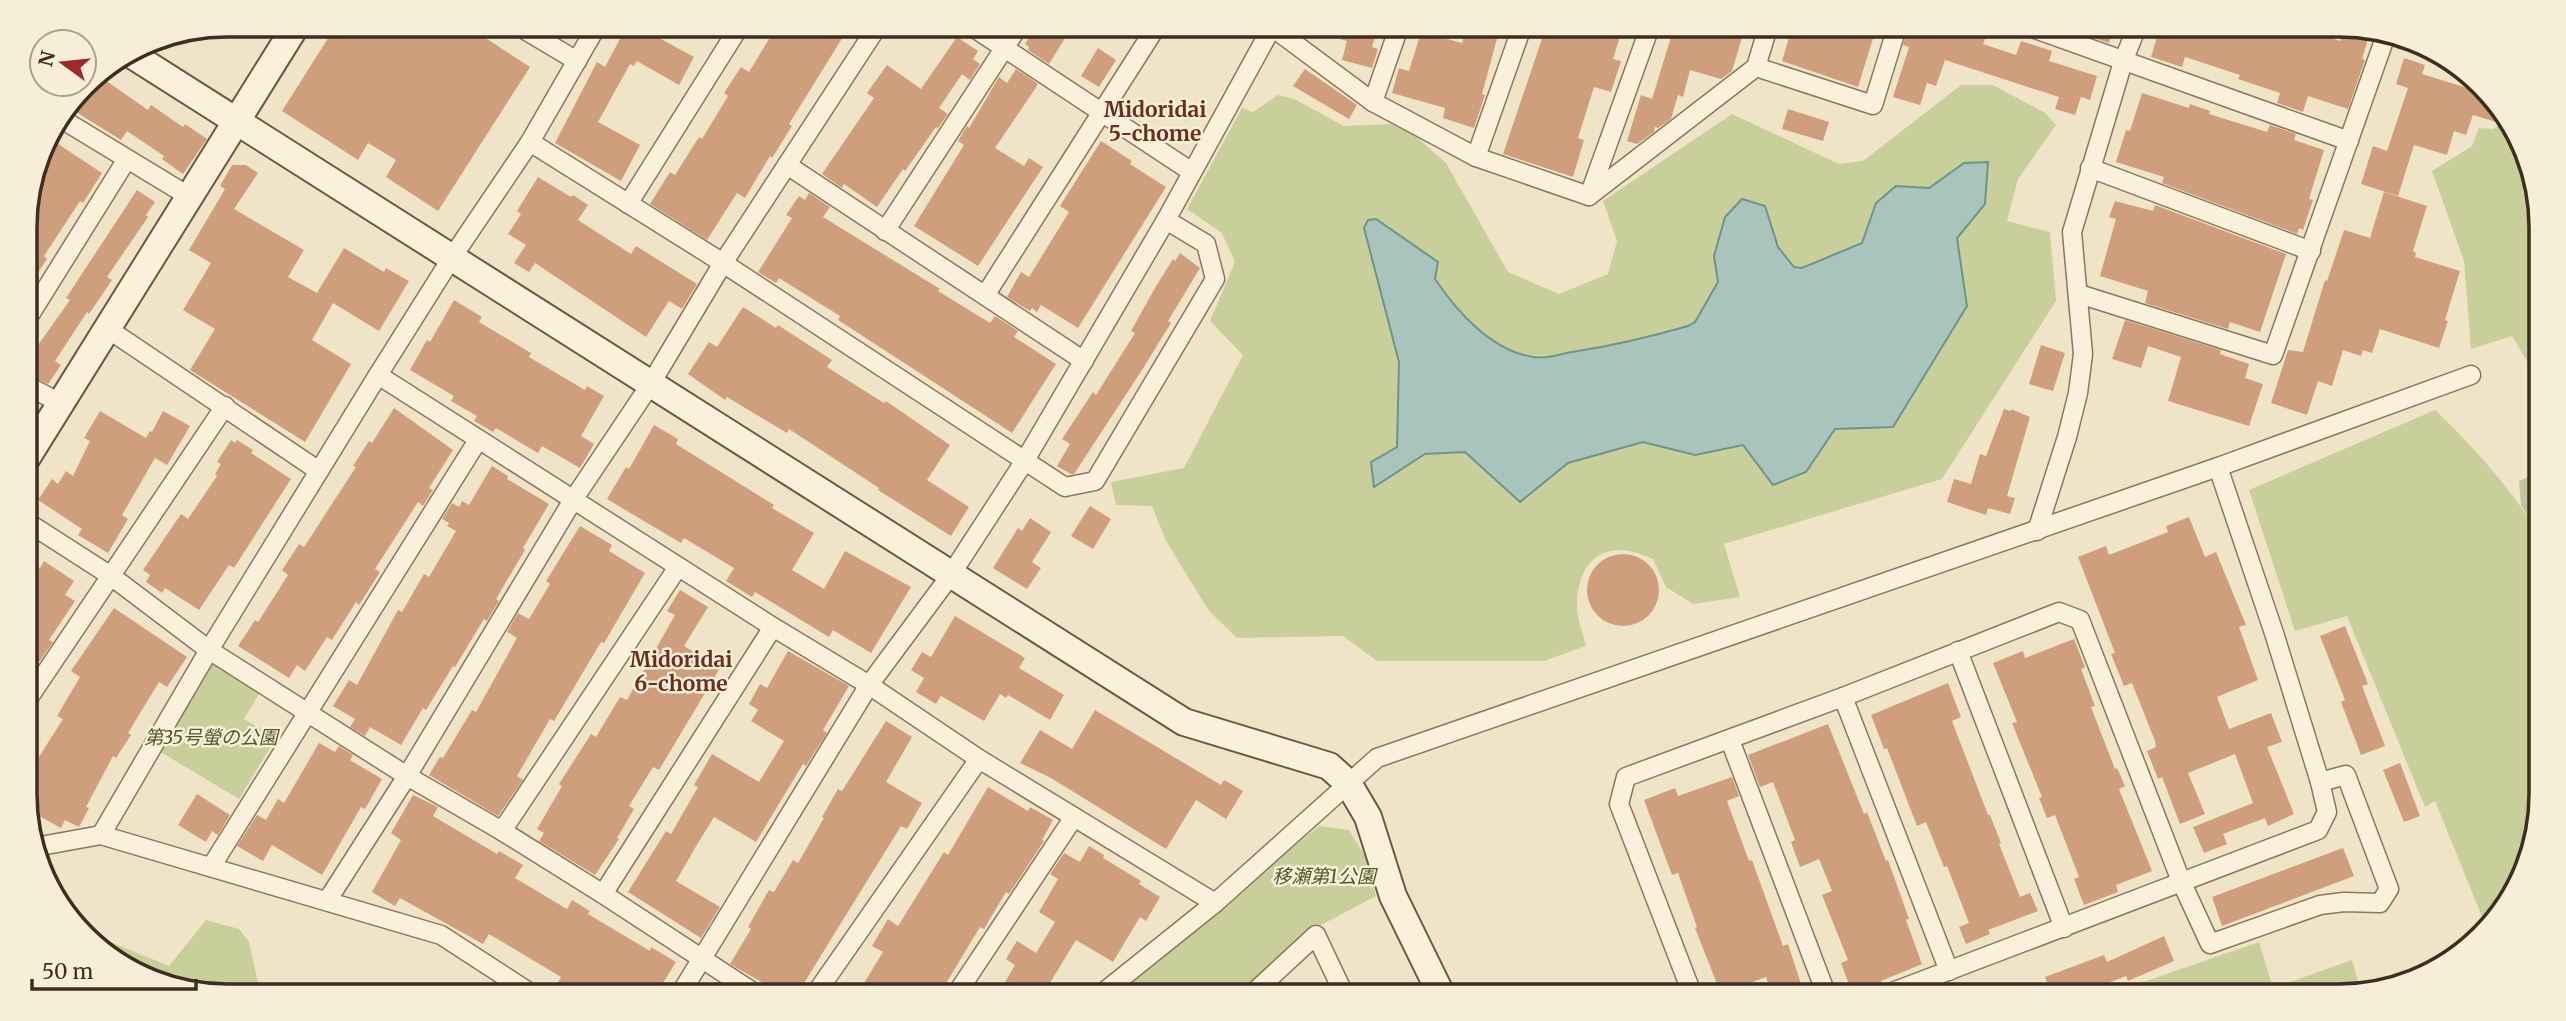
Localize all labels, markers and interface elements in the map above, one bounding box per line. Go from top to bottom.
north arrow [28,28,98,98]
text: N [33,48,60,69]
district label: Midoridai 5-chome [1104,96,1206,147]
district label: Midoridai 6-chome [630,646,732,697]
park label: 第35号螢の公園 [144,725,281,749]
park label: 移瀬第1公園 [1272,864,1379,888]
scale bar [32,948,196,992]
text: 50 m [42,958,93,985]

